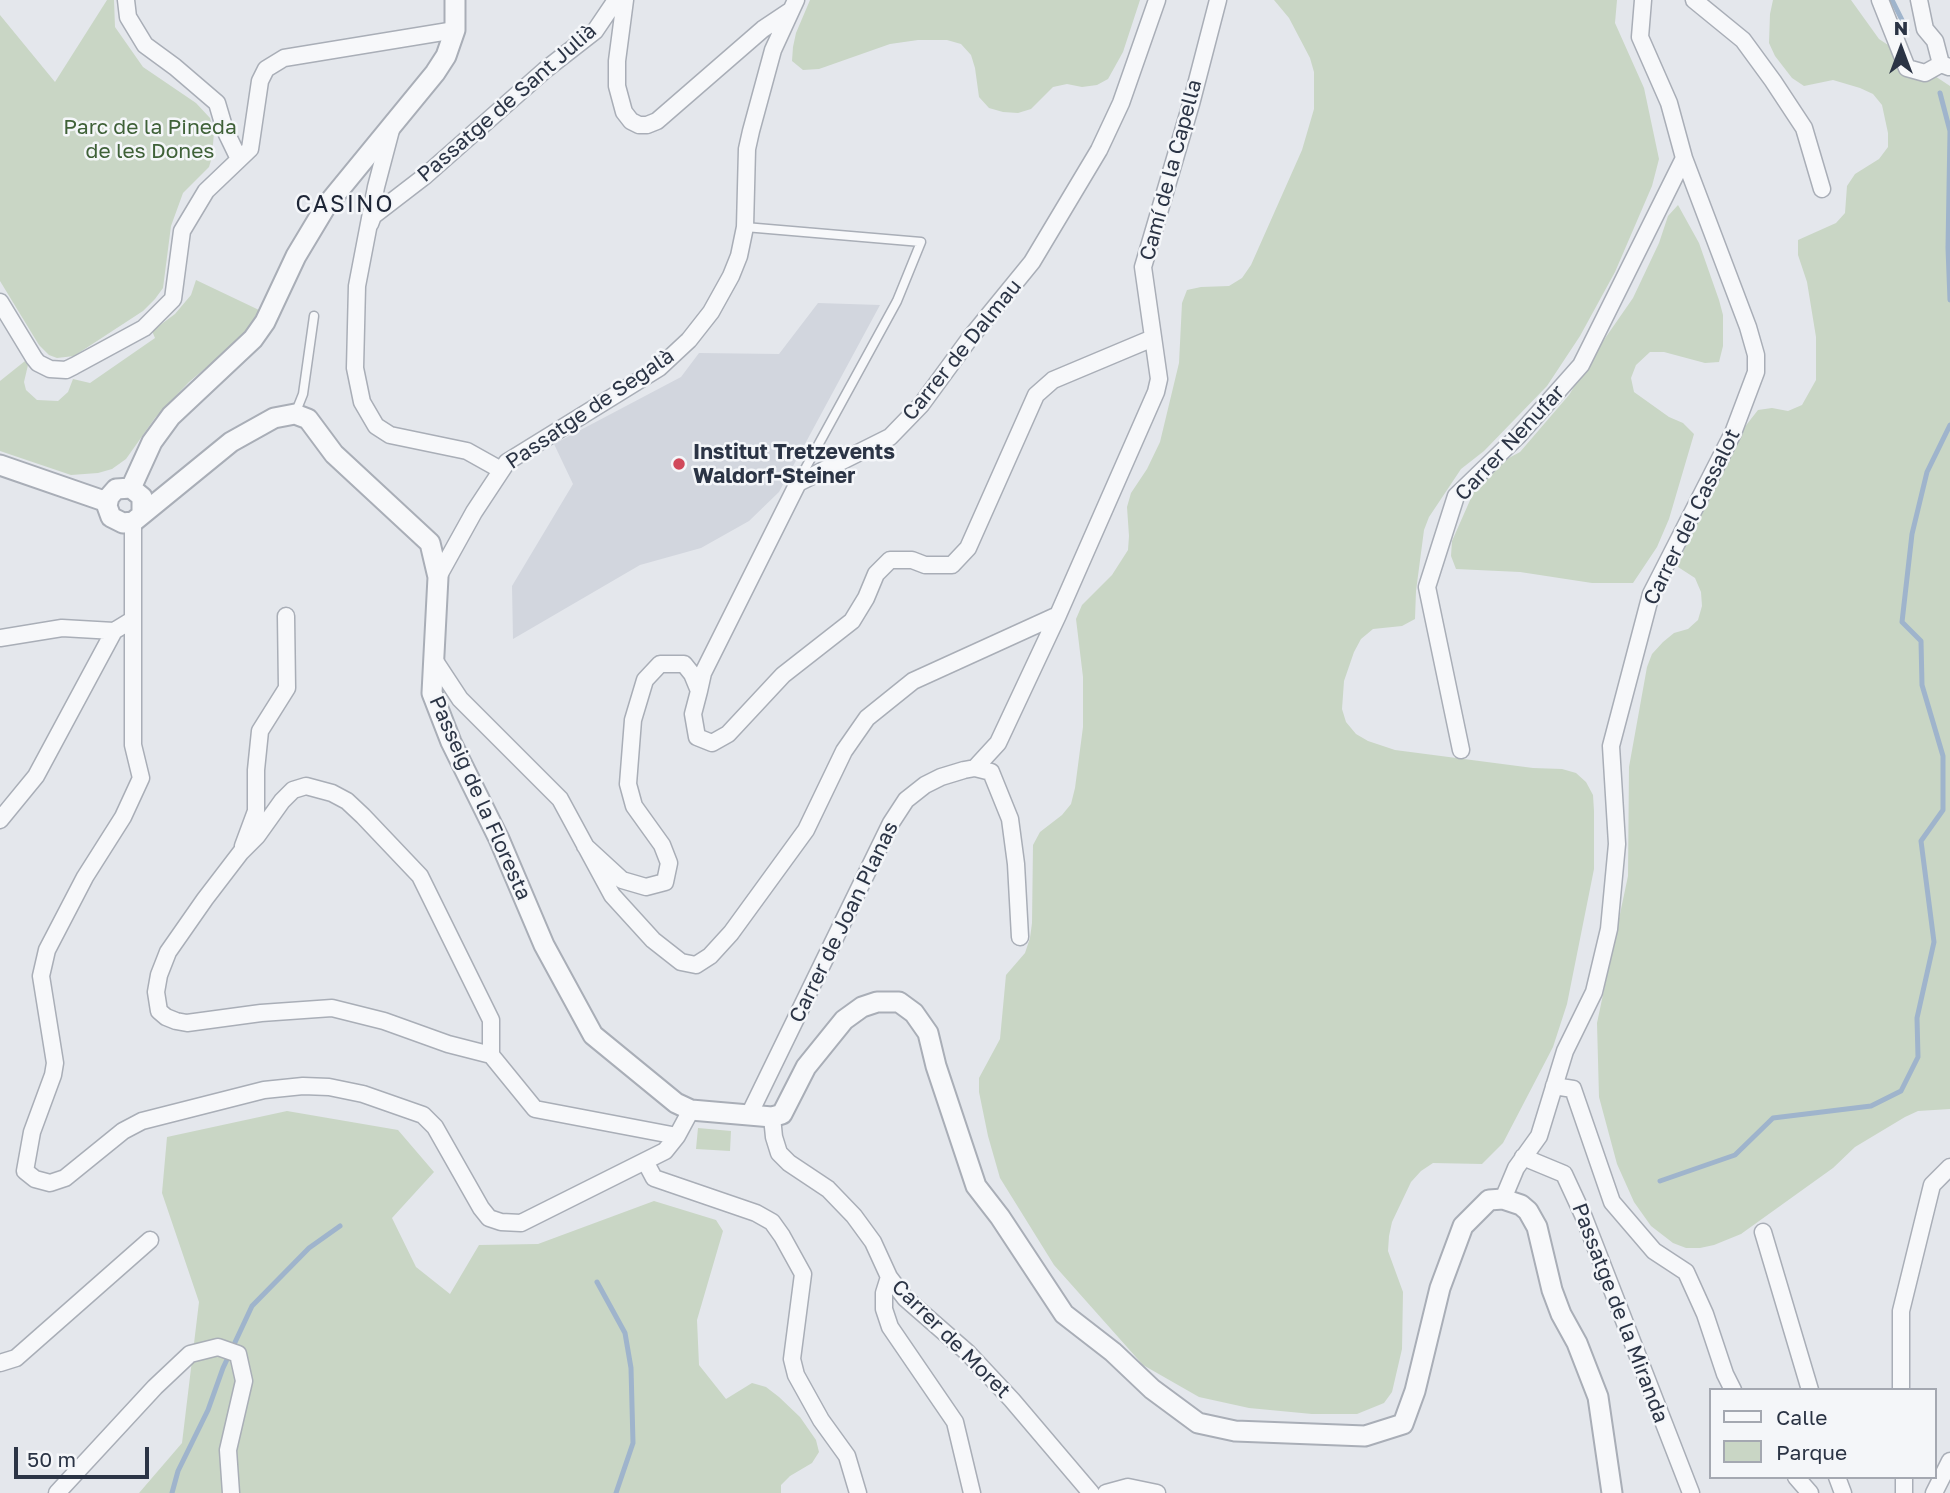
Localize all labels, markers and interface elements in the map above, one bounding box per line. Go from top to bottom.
north arrow [1866,14,1936,84]
text: N [1894,16,1908,39]
street label: Passatge de Sant Julià [412,18,602,188]
street label: Camí de la Capella [1135,77,1207,263]
park label: Parc de la Pineda de les Dones [63,114,237,164]
district label: CASINO [296,191,394,219]
street label: Carrer de Dalmau [897,274,1027,426]
street label: Passatge de Segalà [501,343,679,475]
street label: Carrer Nenufar [1450,380,1570,506]
street label: Carrer del Cassalot [1638,425,1746,609]
place label: Institut Tretzevents Waldorf-Steiner [693,439,895,489]
marker: Institut Tretzevents Waldorf-Steiner [671,456,687,472]
street label: Passeig de la Floresta [424,692,536,904]
street label: Carrer de Joan Planas [784,817,904,1027]
street label: Passatge de la Miranda [1566,1199,1674,1427]
street label: Carrer de Moret [886,1274,1016,1404]
legend [1708,1388,1936,1479]
text: Calle [1776,1404,1828,1430]
scale bar [18,1434,152,1478]
text: Parque [1776,1439,1847,1465]
text: 50 m [27,1446,76,1472]

